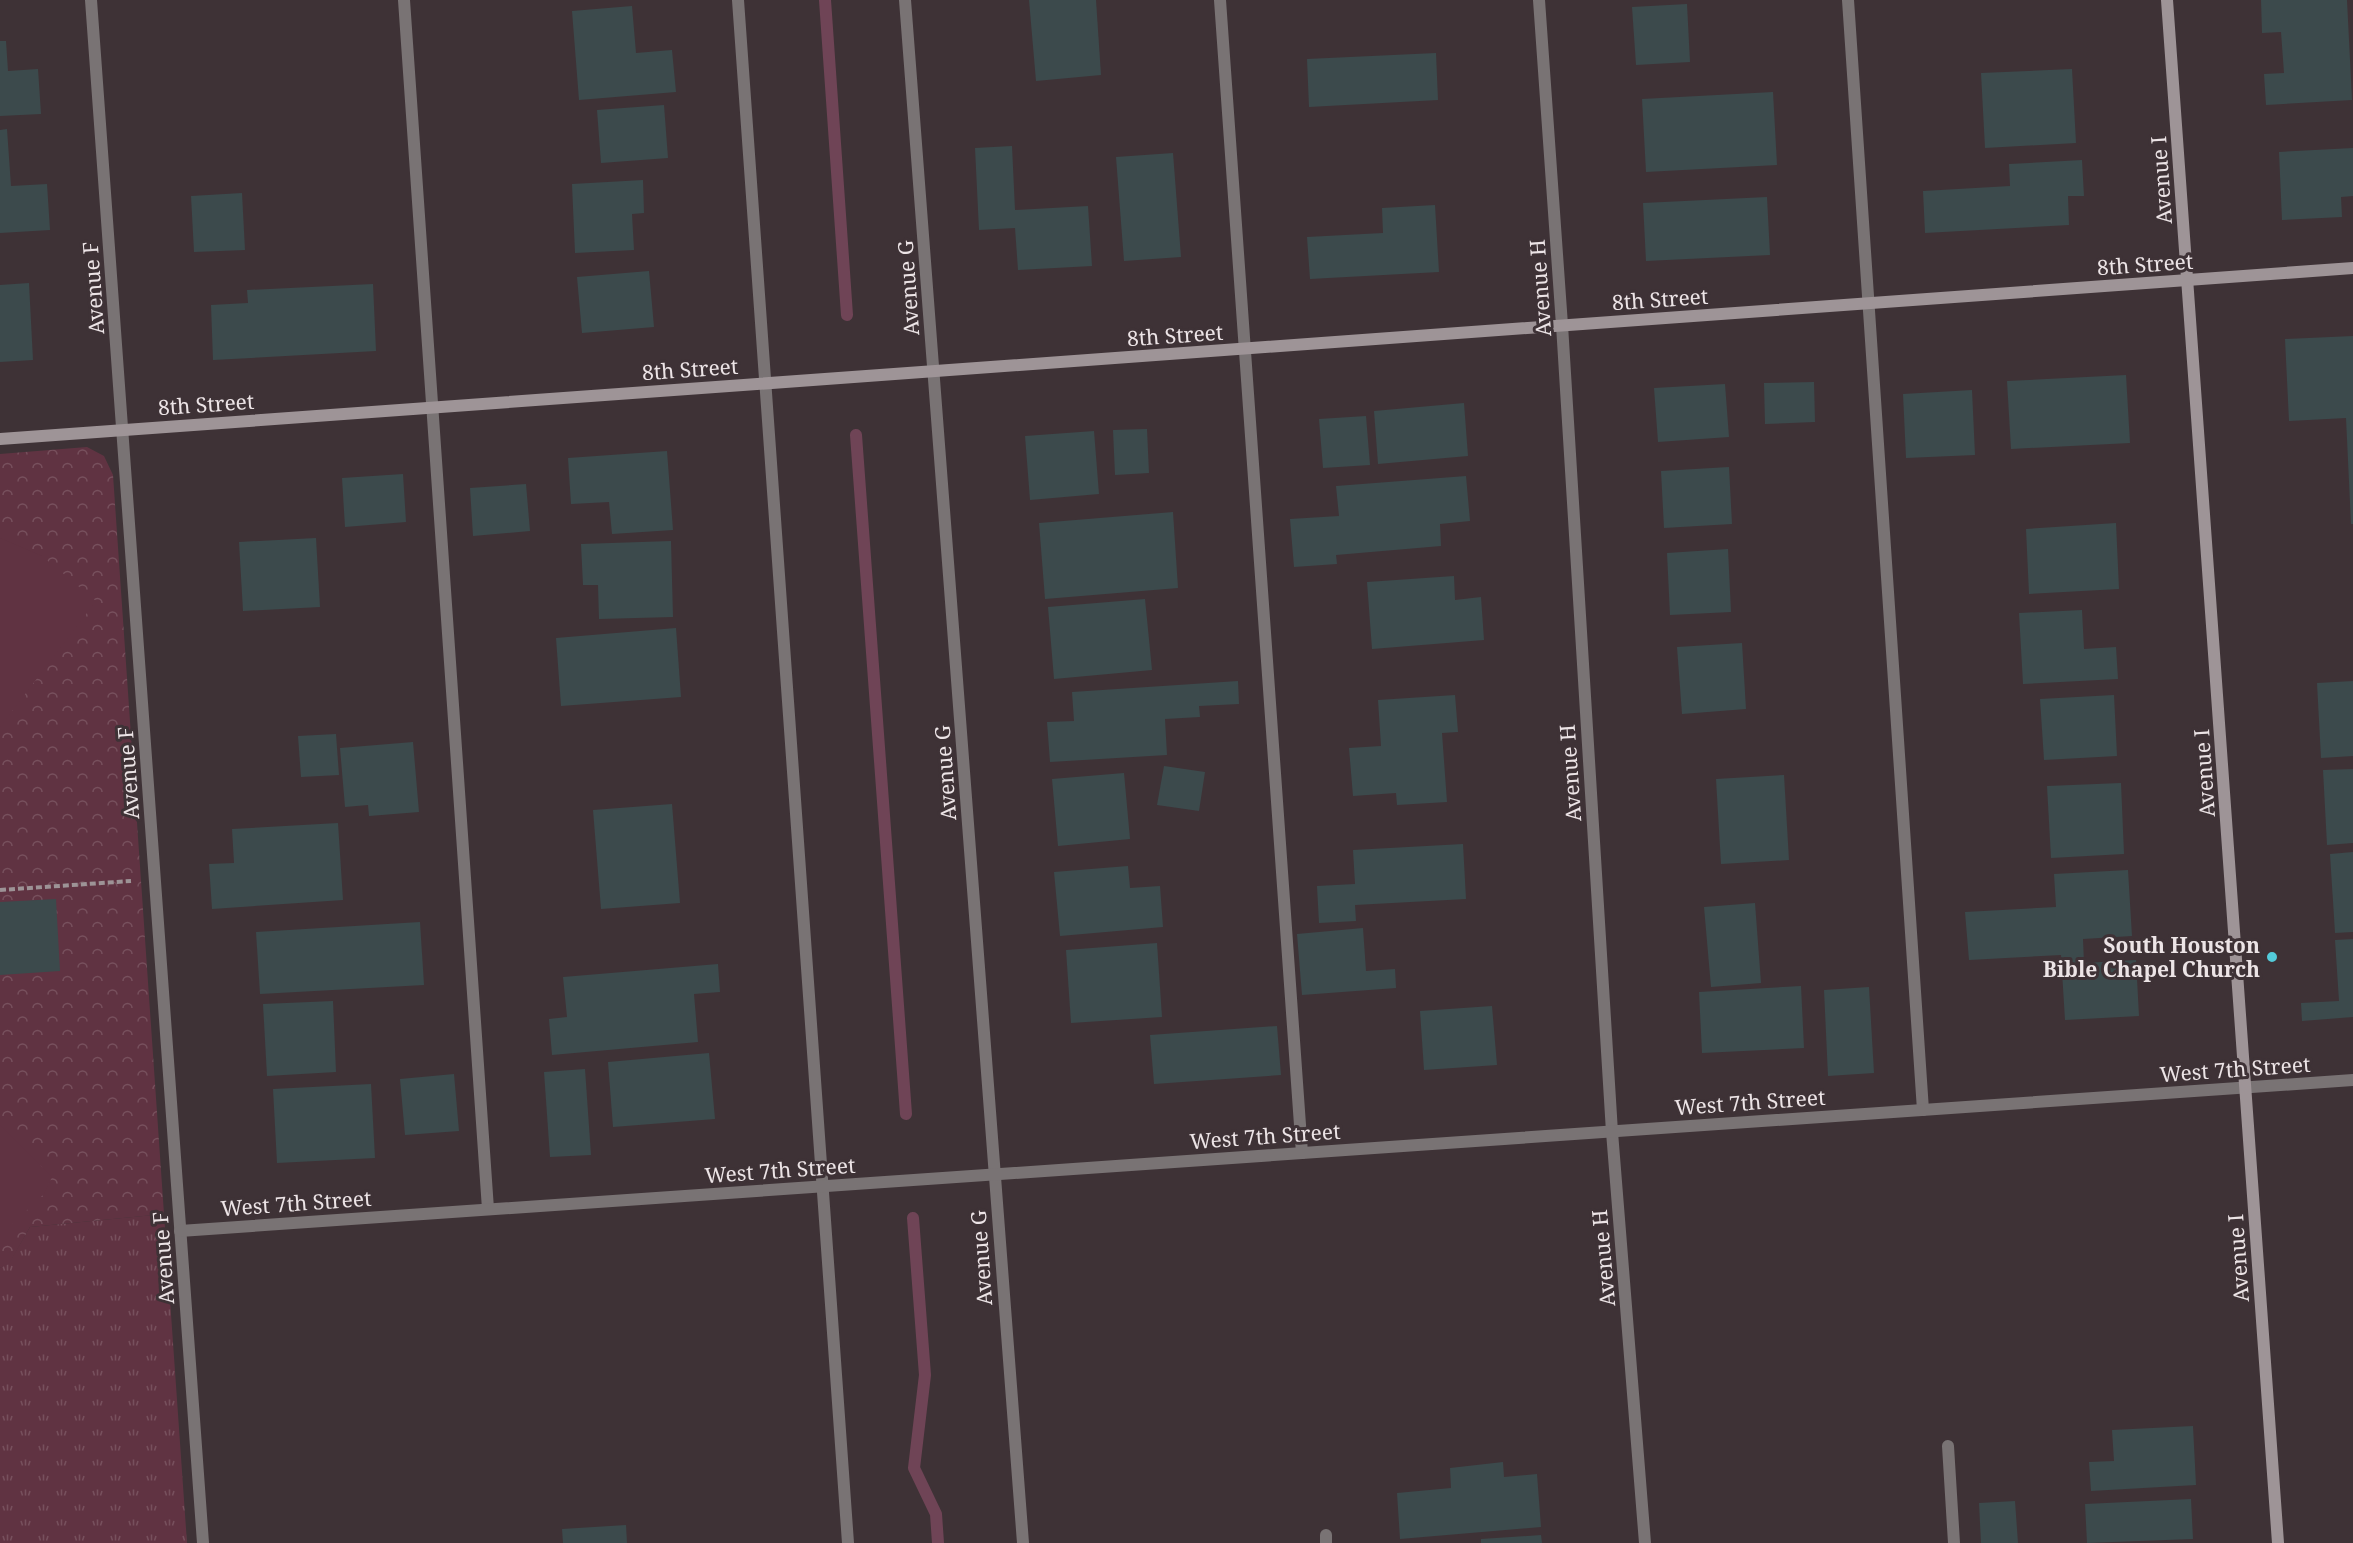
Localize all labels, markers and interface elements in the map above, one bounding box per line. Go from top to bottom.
street label: Avenue I [2144,135,2178,225]
street label: Avenue G [891,239,925,337]
street label: Avenue H [1523,239,1557,337]
street label: Avenue F [76,241,110,335]
street label: 8th Street [2096,247,2194,281]
street label: 8th Street [1611,282,1709,316]
street label: 8th Street [1126,318,1224,352]
street label: 8th Street [641,352,739,386]
street label: 8th Street [157,387,255,421]
street label: Avenue G [928,724,962,822]
street label: Avenue H [1553,724,1587,822]
street label: Avenue F [111,726,145,820]
street label: Avenue I [2187,728,2221,818]
place label: South Houston Bible Chapel Church [2043,931,2260,983]
marker: South Houston Bible Chapel Church [2265,950,2279,964]
street label: West 7th Street [2159,1050,2311,1088]
street label: West 7th Street [1674,1083,1826,1121]
street label: West 7th Street [1189,1117,1341,1155]
street label: West 7th Street [704,1151,856,1189]
street label: West 7th Street [220,1184,372,1222]
street label: Avenue H [1585,1208,1621,1308]
street label: Avenue G [964,1209,998,1307]
street label: Avenue F [146,1211,180,1305]
street label: Avenue I [2221,1213,2255,1303]

